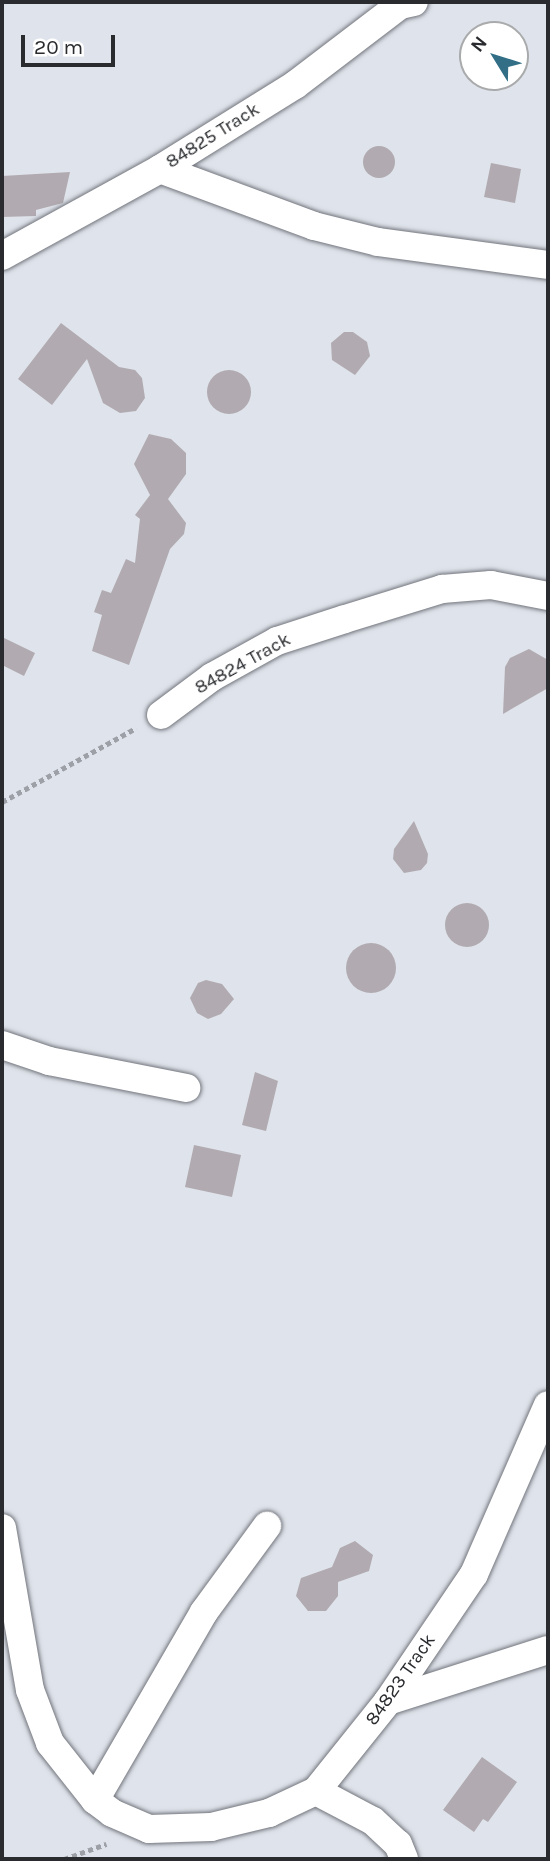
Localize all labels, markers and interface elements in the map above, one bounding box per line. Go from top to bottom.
scale bar [24,21,119,65]
north arrow [459,21,529,91]
text: N [466,32,492,56]
text: 20 m [34,35,83,59]
street label: 84825 Track [162,98,264,174]
street label: 84824 Track [191,628,295,700]
street label: 84823 Track [361,1630,441,1730]

